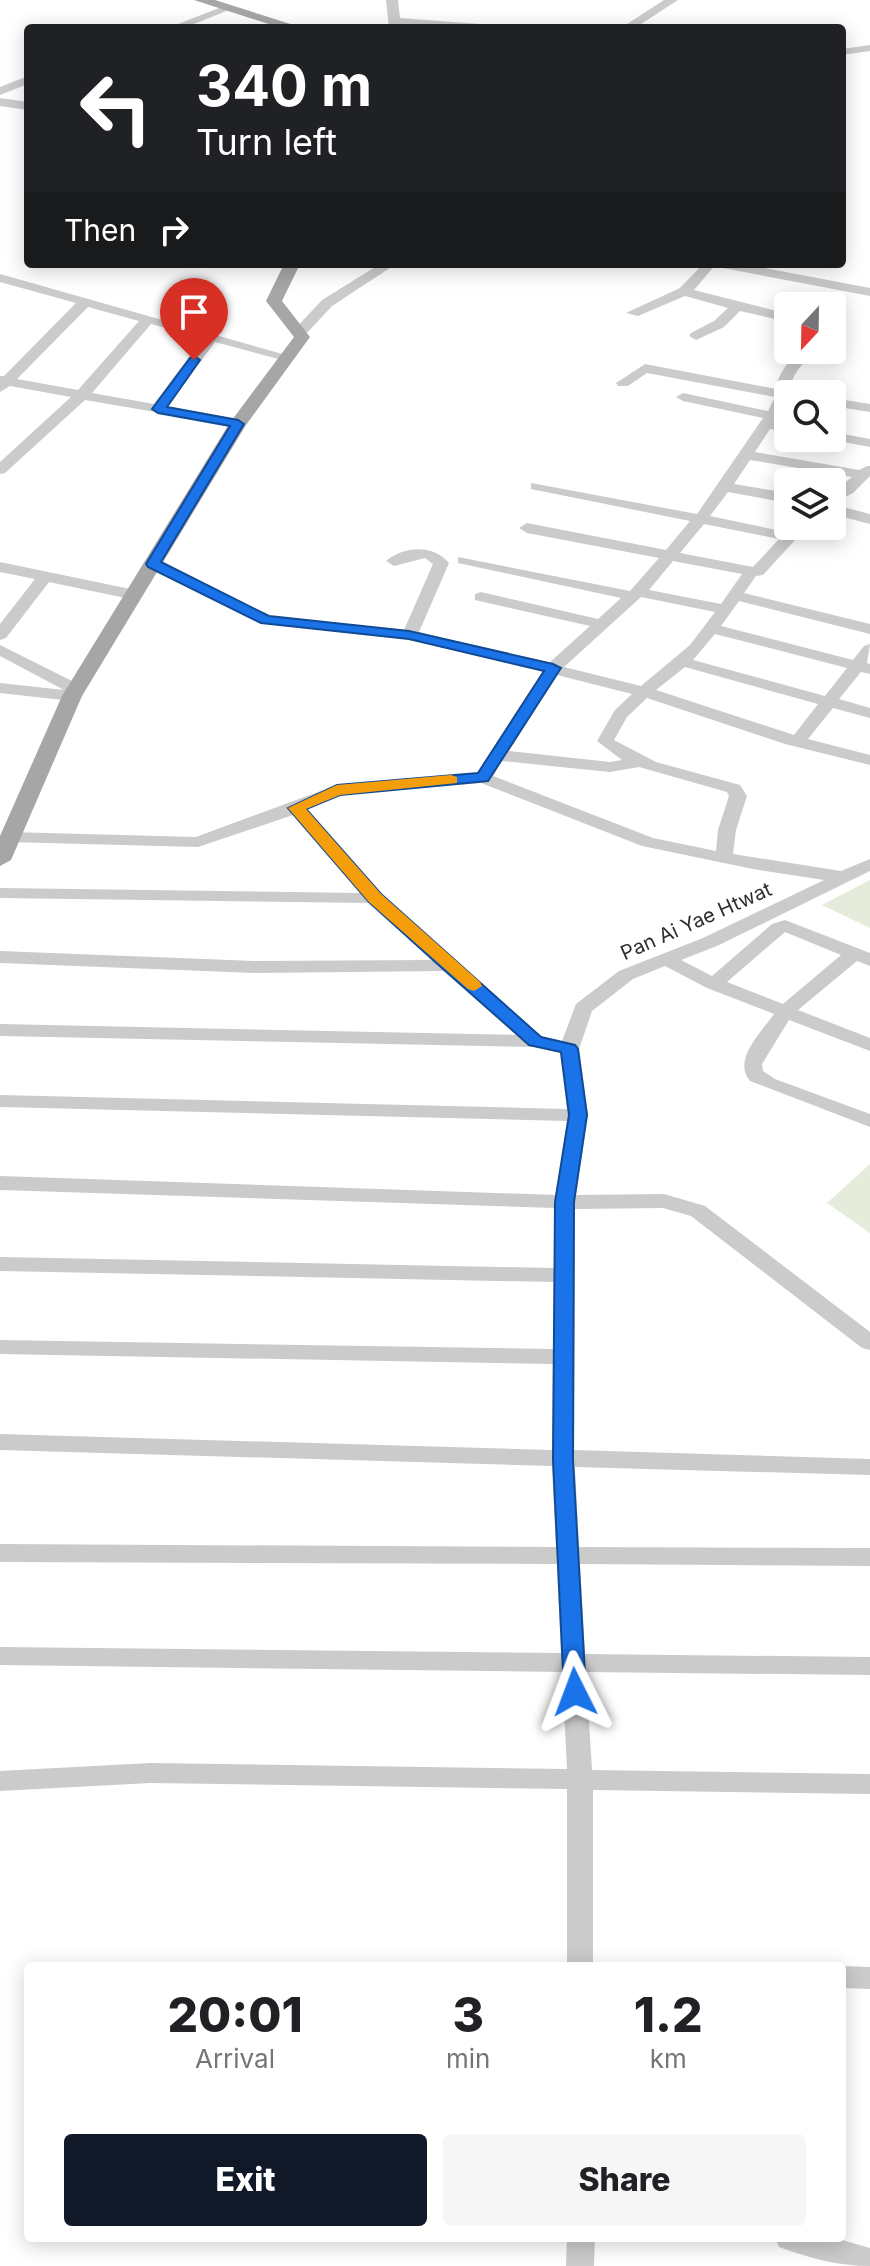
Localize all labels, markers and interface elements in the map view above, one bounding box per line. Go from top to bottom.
text: 340 m [196,52,372,120]
icon: left [64,56,168,160]
text: Turn left [196,120,337,164]
icon: right [152,208,196,252]
text: Then [64,212,136,248]
pin [160,278,228,360]
icon: arrive [172,290,216,334]
north arrow [774,292,846,364]
map controls [774,292,846,540]
button: search [774,380,846,452]
button: layers [774,468,846,540]
street label: Pan Ai Yae Htwat [617,877,776,965]
position arrow [533,1650,617,1734]
text: 20:01 [167,1985,303,2044]
text: 3 [452,1985,484,2044]
text: 1.2 [634,1985,703,2044]
text: Arrival [195,2043,275,2074]
text: min [446,2043,490,2074]
text: km [650,2043,687,2074]
button: Exit [64,2134,427,2226]
button: Share [443,2134,806,2226]

